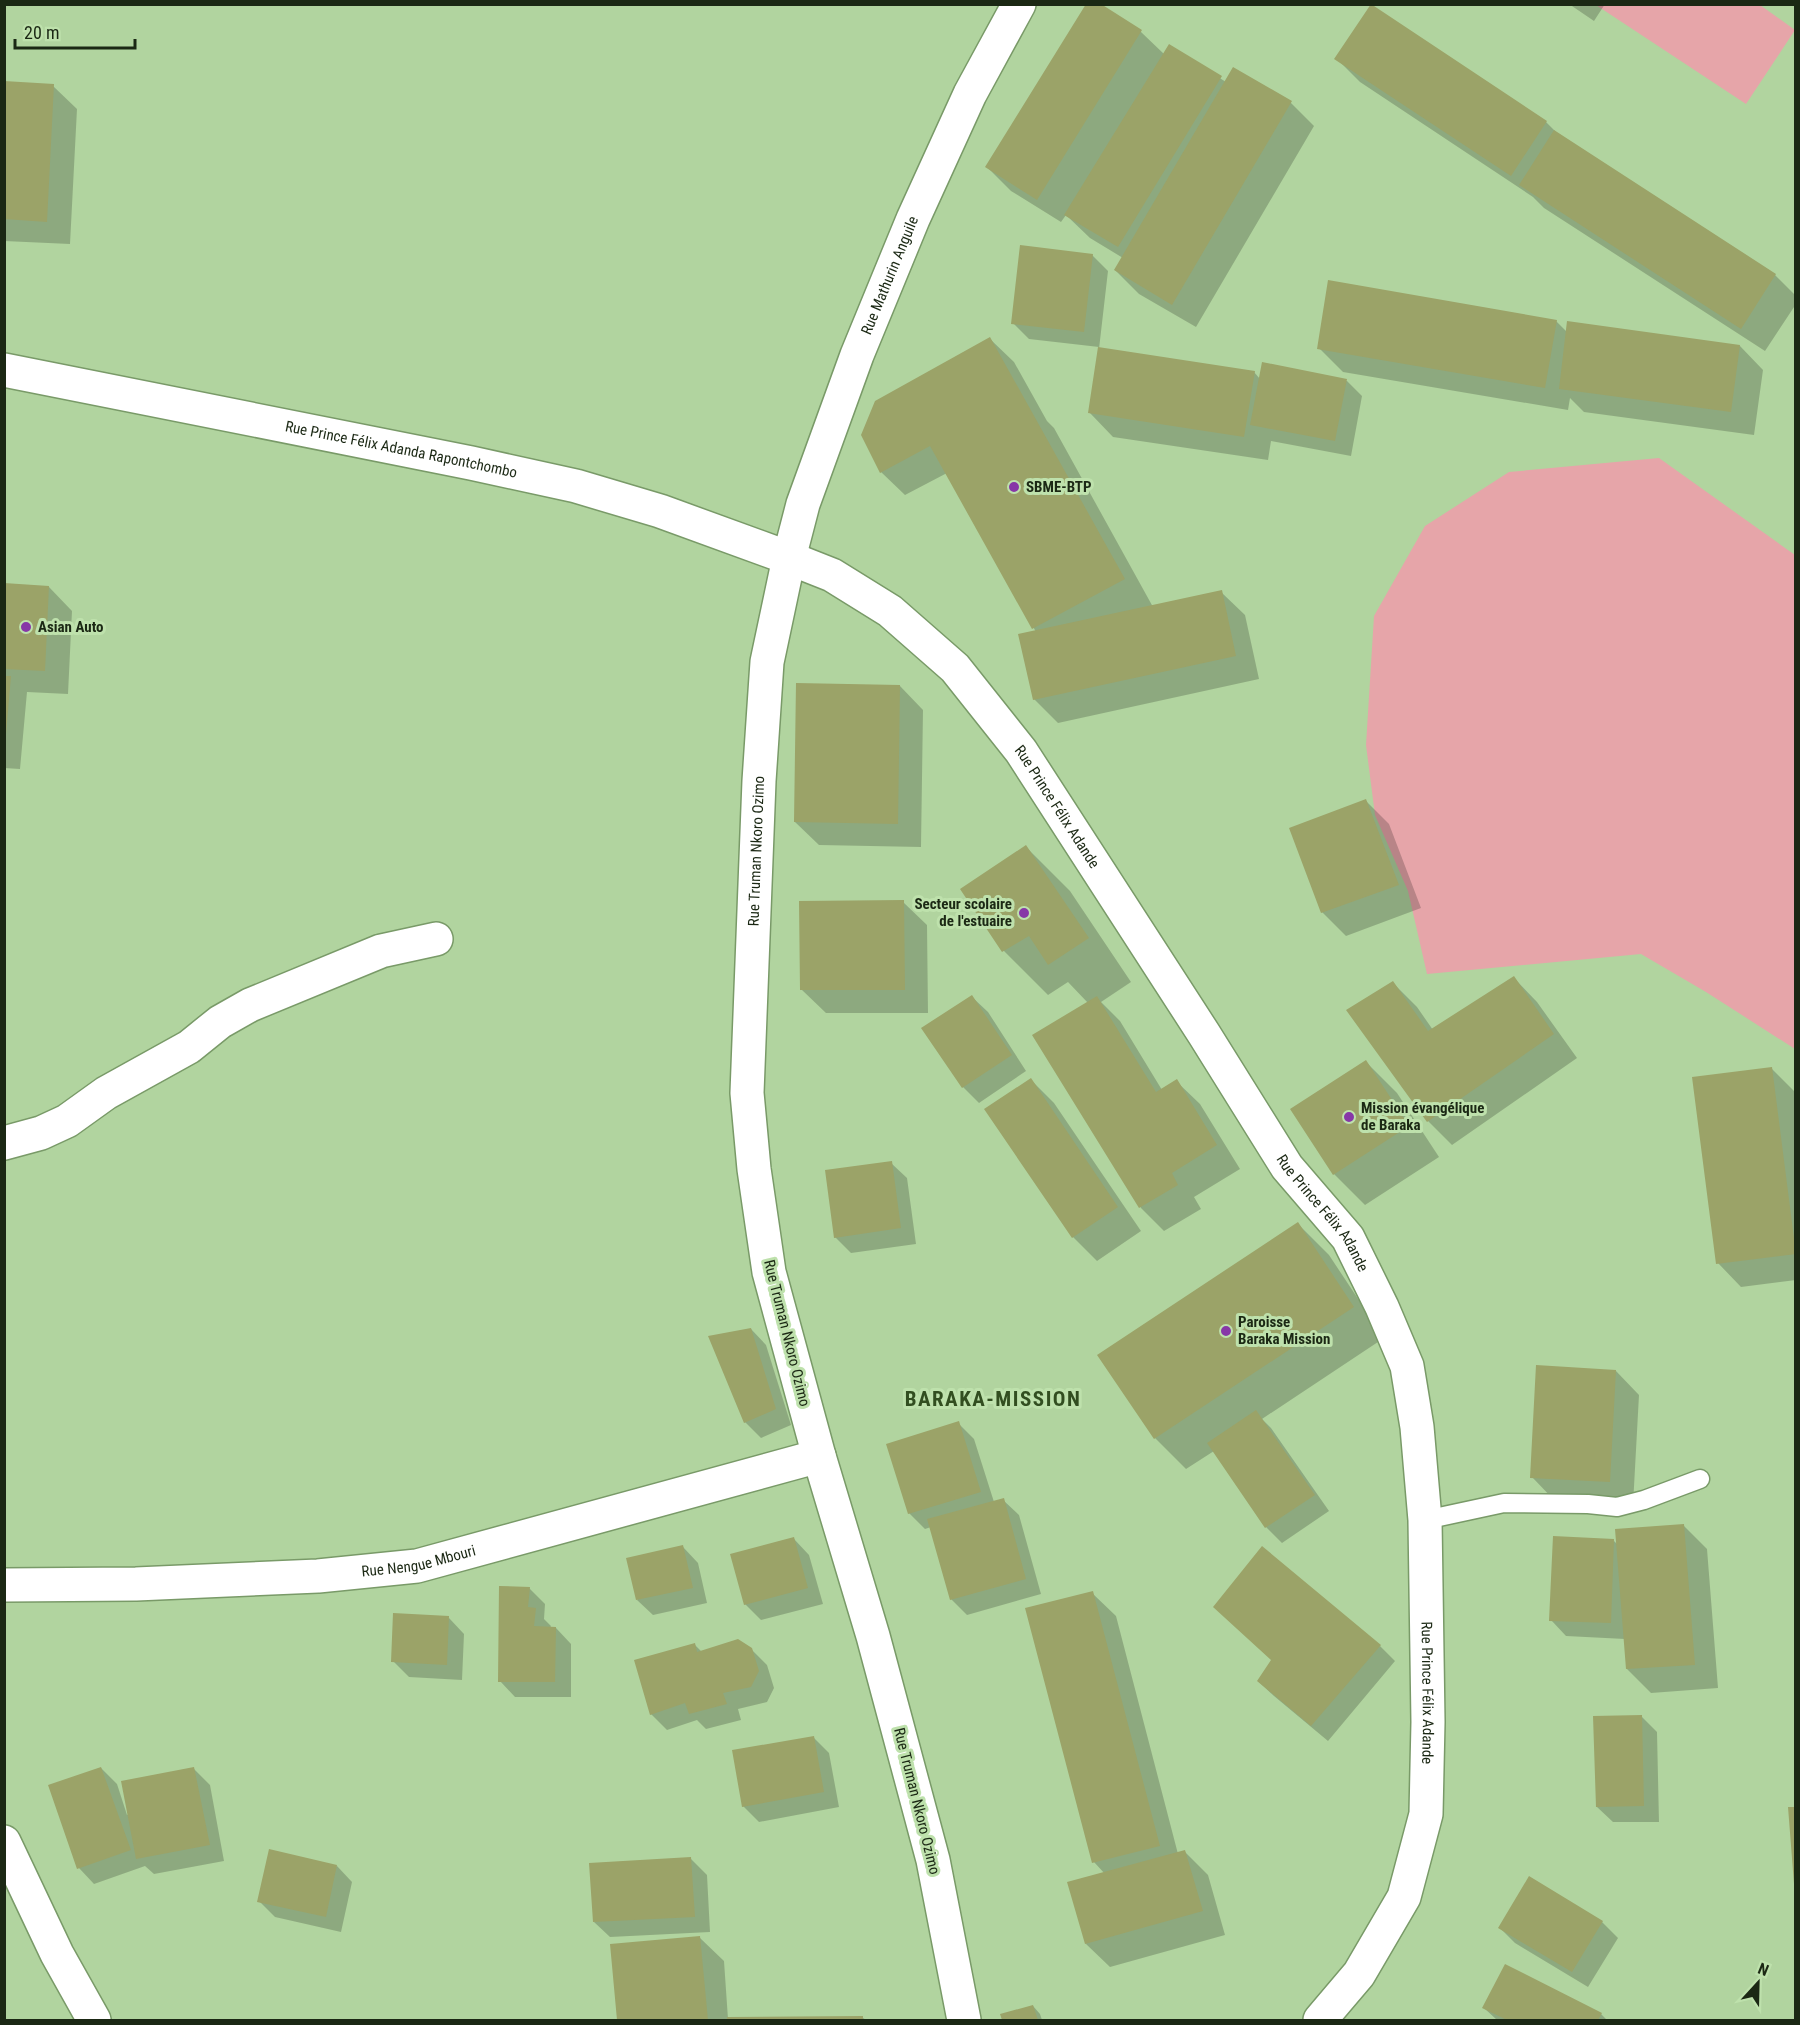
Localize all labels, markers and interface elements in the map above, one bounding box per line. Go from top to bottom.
scale bar [15,12,135,50]
text: 20 m [24,22,59,43]
street label: Rue Mathurin Anguile [857,214,922,337]
street label: Rue Prince Félix Adanda Rapontchombo [284,417,519,482]
place label: SBME-BTP [1026,478,1092,496]
marker: SBME-BTP [1007,480,1021,494]
place label: Asian Auto [38,618,104,636]
marker: Asian Auto [19,620,33,634]
street label: Rue Prince Félix Adande [1011,741,1103,872]
street label: Rue Truman Nkoro Ozimo [744,775,768,927]
place label: Secteur scolaire de l'estuaire [914,895,1012,930]
marker: Secteur scolaire de l'estuaire [1017,906,1031,920]
place label: Mission évangélique de Baraka [1361,1099,1484,1134]
marker: Mission évangélique de Baraka [1342,1110,1356,1124]
street label: Rue Prince Félix Adande [1273,1151,1372,1275]
street label: Rue Truman Nkoro Ozimo [760,1258,814,1408]
place label: Paroisse Baraka Mission [1238,1313,1330,1348]
marker: Paroisse Baraka Mission [1219,1324,1233,1338]
district label: BARAKA-MISSION [905,1387,1081,1411]
street label: Rue Nengue Mbouri [361,1541,478,1581]
street label: Rue Prince Félix Adande [1418,1621,1437,1764]
street label: Rue Truman Nkoro Ozimo [890,1726,944,1876]
north arrow [1728,1953,1788,2013]
text: N [1755,1959,1772,1980]

